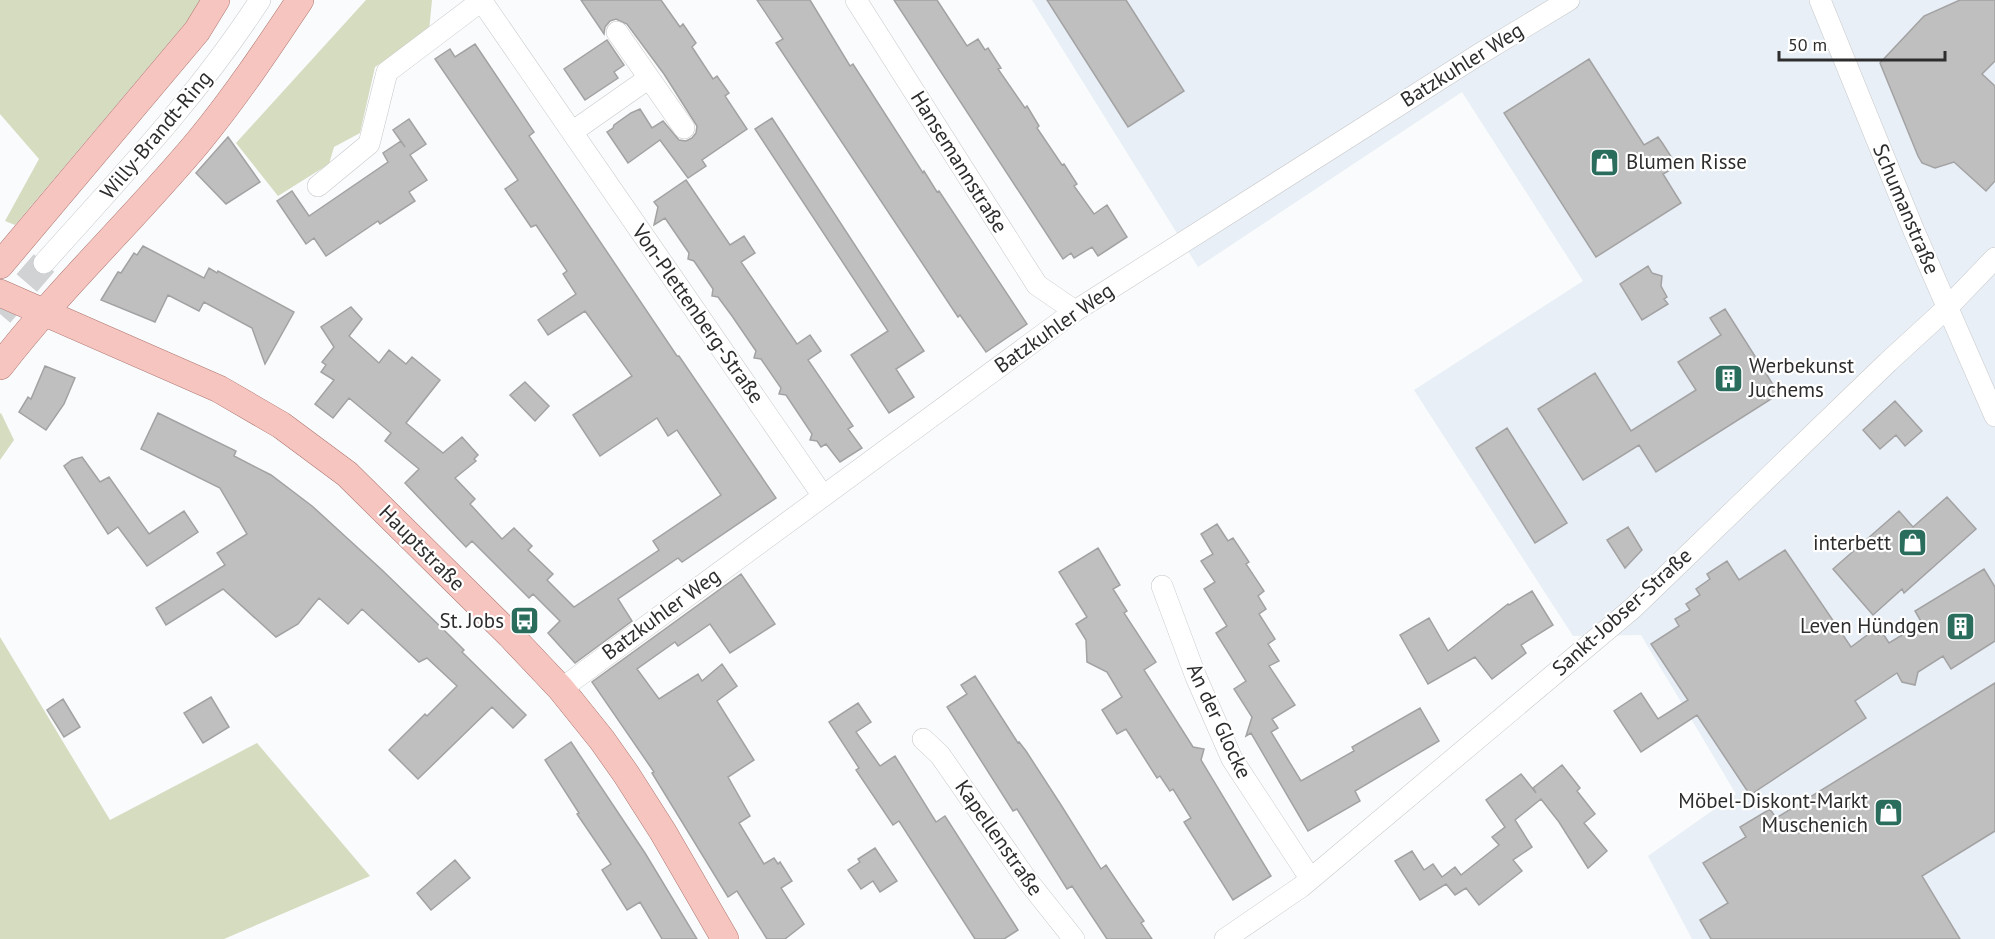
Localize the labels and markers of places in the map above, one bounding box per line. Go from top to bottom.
shop icon: Blumen Risse [1589,146,1621,178]
place label: Blumen Risse [1626,148,1747,175]
place label: Werbekunst Juchems [1748,352,1854,403]
building icon: Werbekunst Juchems [1712,362,1744,394]
shop icon: interbett [1896,527,1928,559]
place label: interbett [1813,529,1891,556]
bus stop icon: St. Jobs [509,605,541,637]
place label: St. Jobs [439,607,504,634]
building icon: Leven Hündgen [1944,610,1976,642]
place label: Leven Hündgen [1800,612,1939,639]
place label: Möbel-Diskont-Markt Muschenich [1678,787,1868,838]
shop icon: Möbel-Diskont-Markt Muschenich [1873,797,1905,829]

